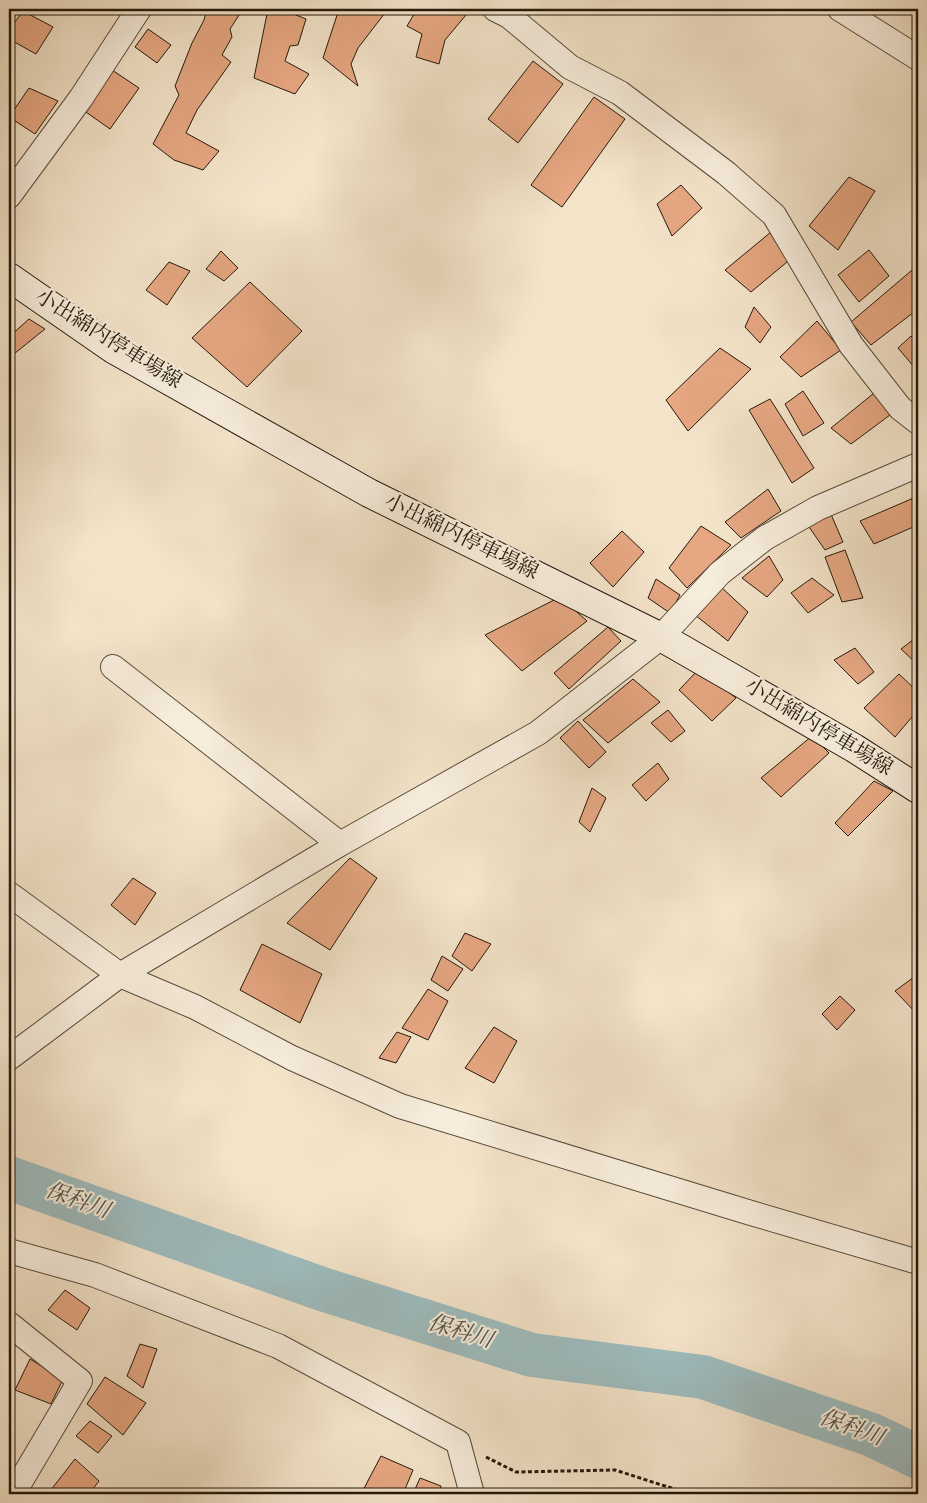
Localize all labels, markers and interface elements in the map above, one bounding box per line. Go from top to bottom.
street label: 小出綿内停車場線 [29,283,187,397]
street label: 小出綿内停車場線 [379,488,543,588]
street label: 小出綿内停車場線 [738,672,898,784]
water label: 保科川 [41,1176,115,1229]
water label: 保科川 [424,1308,498,1359]
water label: 保科川 [815,1403,889,1456]

